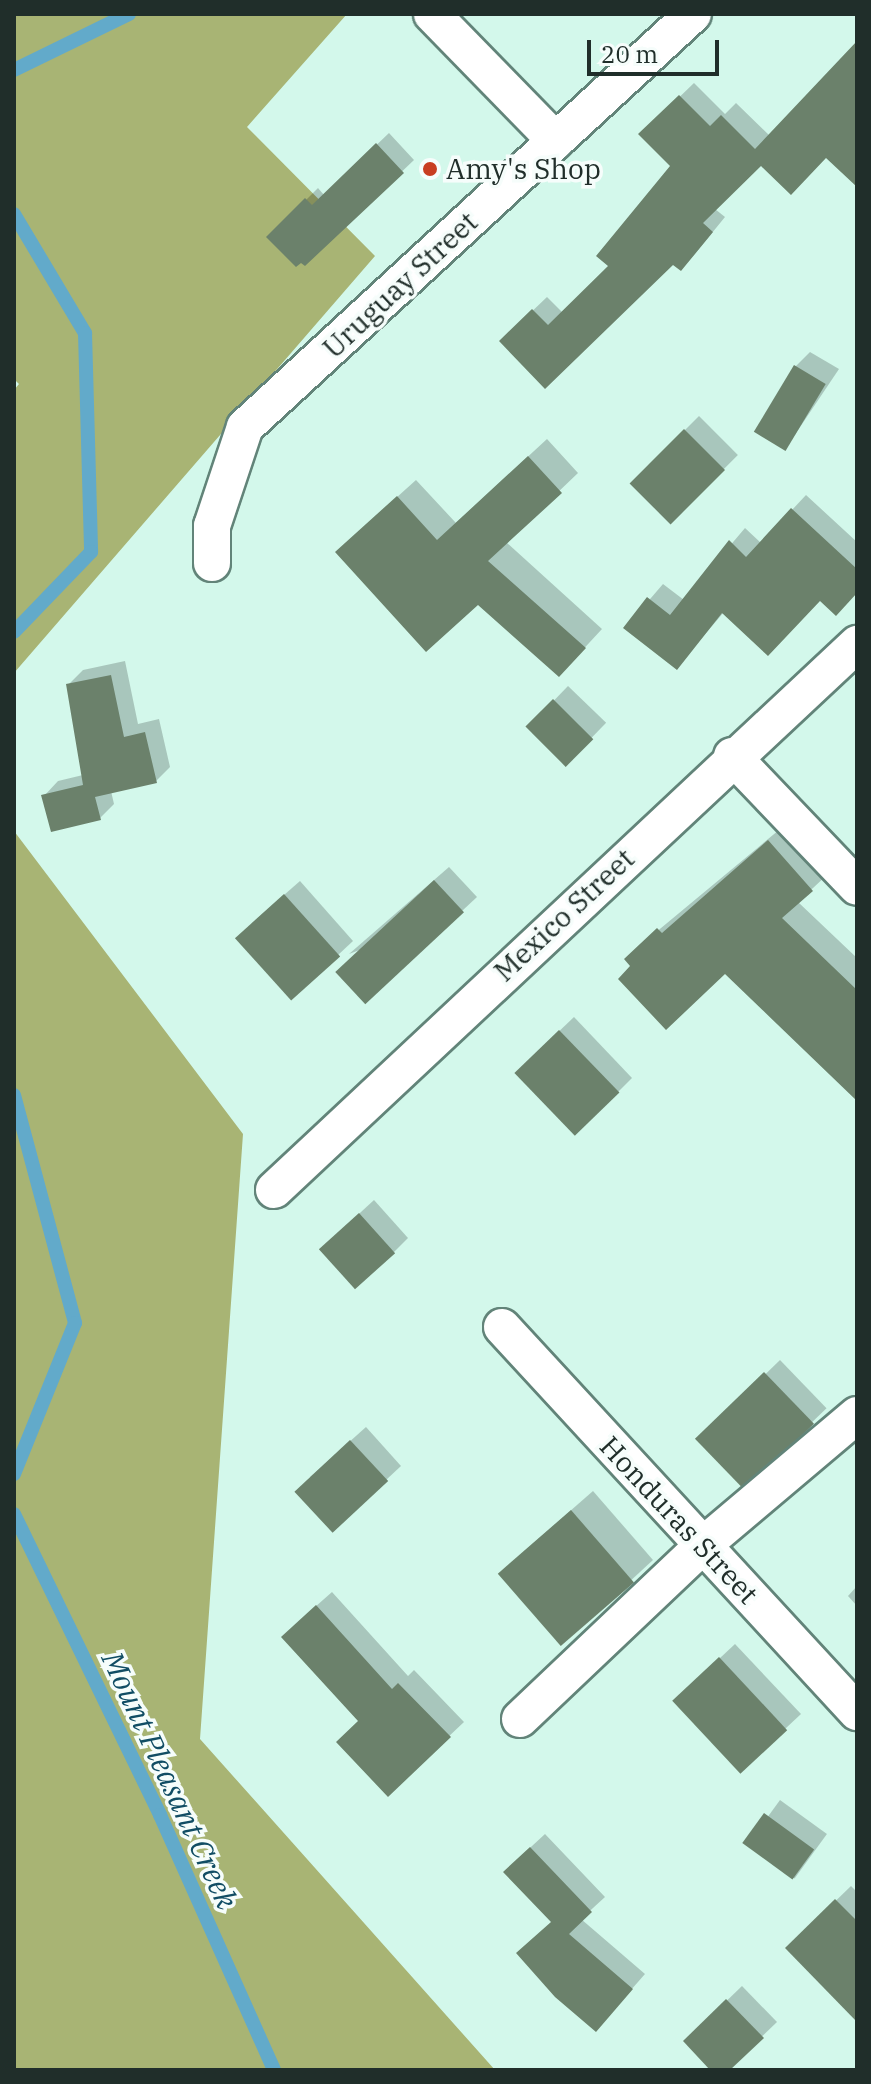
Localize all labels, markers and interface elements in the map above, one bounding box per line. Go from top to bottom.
scale bar [591,24,723,74]
text: 20 m [601,38,658,70]
place label: Amy's Shop [446,152,601,186]
marker: Amy's Shop [421,160,439,178]
street label: Uruguay Street [316,205,484,365]
street label: Mexico Street [487,842,641,988]
street label: Honduras Street [593,1429,765,1611]
water label: Mount Pleasant Creek [95,1646,245,1914]

